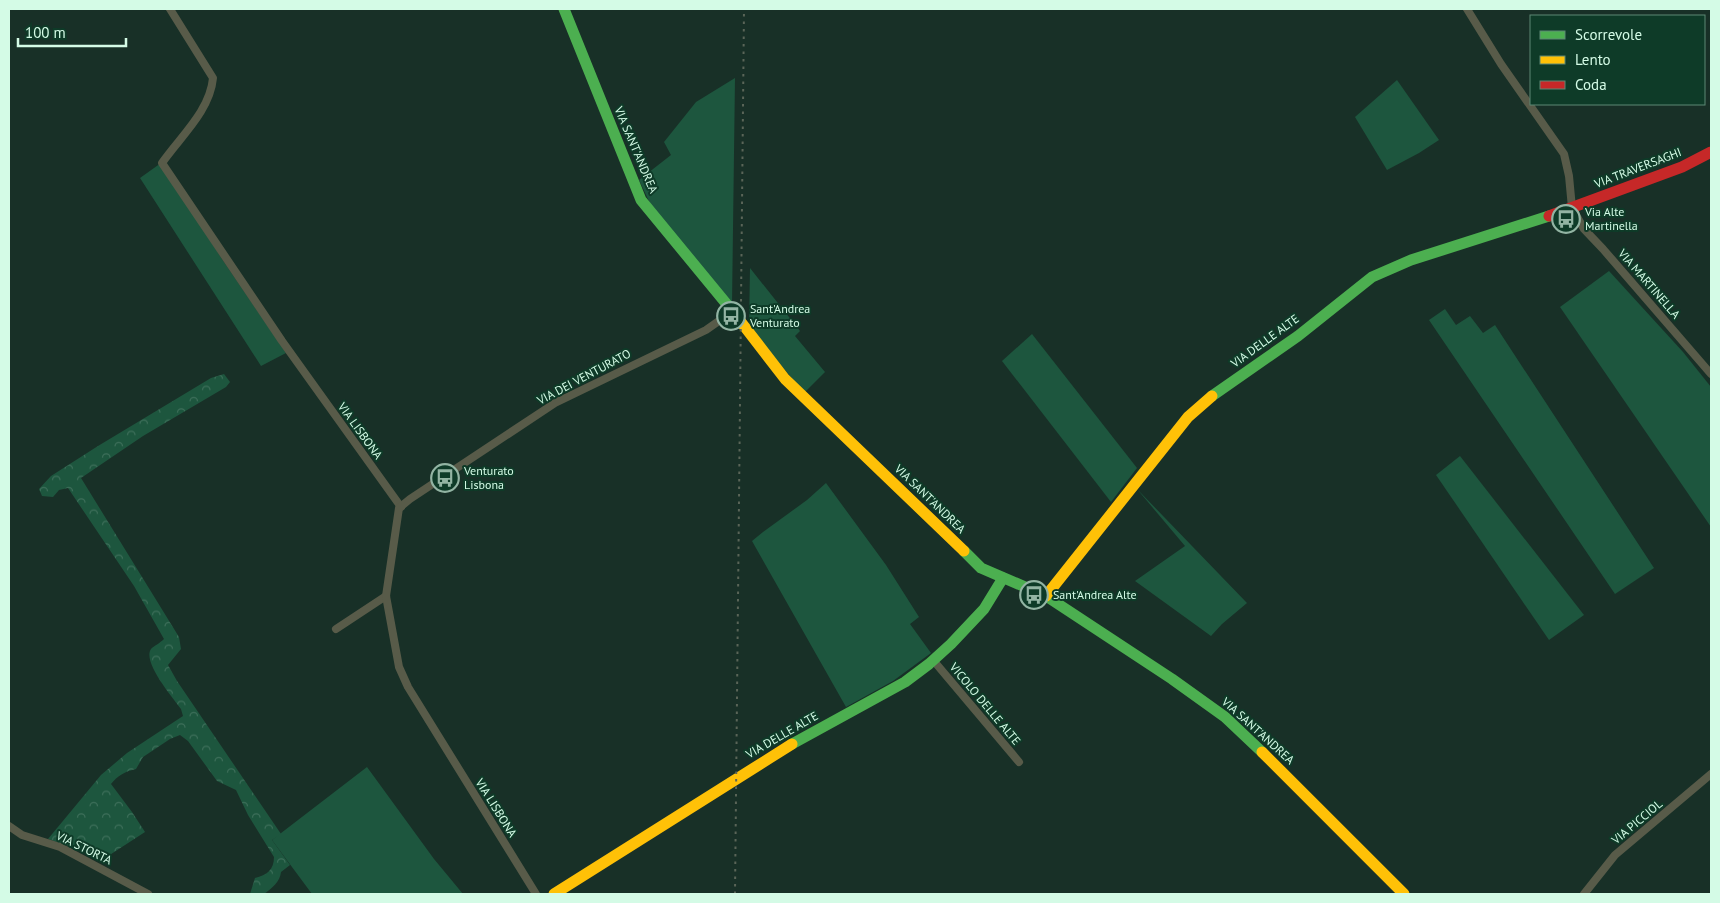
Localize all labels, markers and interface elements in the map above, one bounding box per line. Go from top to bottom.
scale bar [18,15,125,47]
legend [1530,15,1705,105]
text: 100 m [25,23,66,42]
text: Scorrevole [1575,25,1642,44]
text: Lento [1575,50,1611,69]
text: Coda [1575,75,1607,94]
street label: VIA SANT'ANDREA [611,103,662,195]
street label: VIA TRAVERSAGHI [1591,144,1683,191]
bus stop icon: Via Alte Martinella [1551,204,1581,234]
place label: Via Alte Martinella [1584,204,1638,233]
street label: VIA MARTINELLA [1614,245,1684,321]
bus stop icon: Sant'Andrea Venturato [716,301,746,331]
place label: Sant'Andrea Venturato [749,301,810,330]
street label: VIA DELLE ALTE [1227,311,1302,371]
street label: VIA DEI VENTURATO [534,346,633,408]
street label: VIA LISBONA [334,399,386,462]
street label: VIA SANT'ANDREA [891,460,969,536]
bus stop icon: Venturato Lisbona [430,463,460,493]
place label: Venturato Lisbona [463,463,514,492]
bus stop icon: Sant'Andrea Alte [1019,580,1049,610]
place label: Sant'Andrea Alte [1053,587,1137,602]
street label: VICOLO DELLE ALTE [946,659,1024,748]
street label: VIA SANT'ANDREA [1218,693,1298,767]
street label: VIA DELLE ALTE [742,708,821,762]
street label: VIA LISBONA [472,775,520,840]
street label: VIA PICCIOL [1608,796,1665,848]
street label: VIA STORTA [53,827,114,867]

